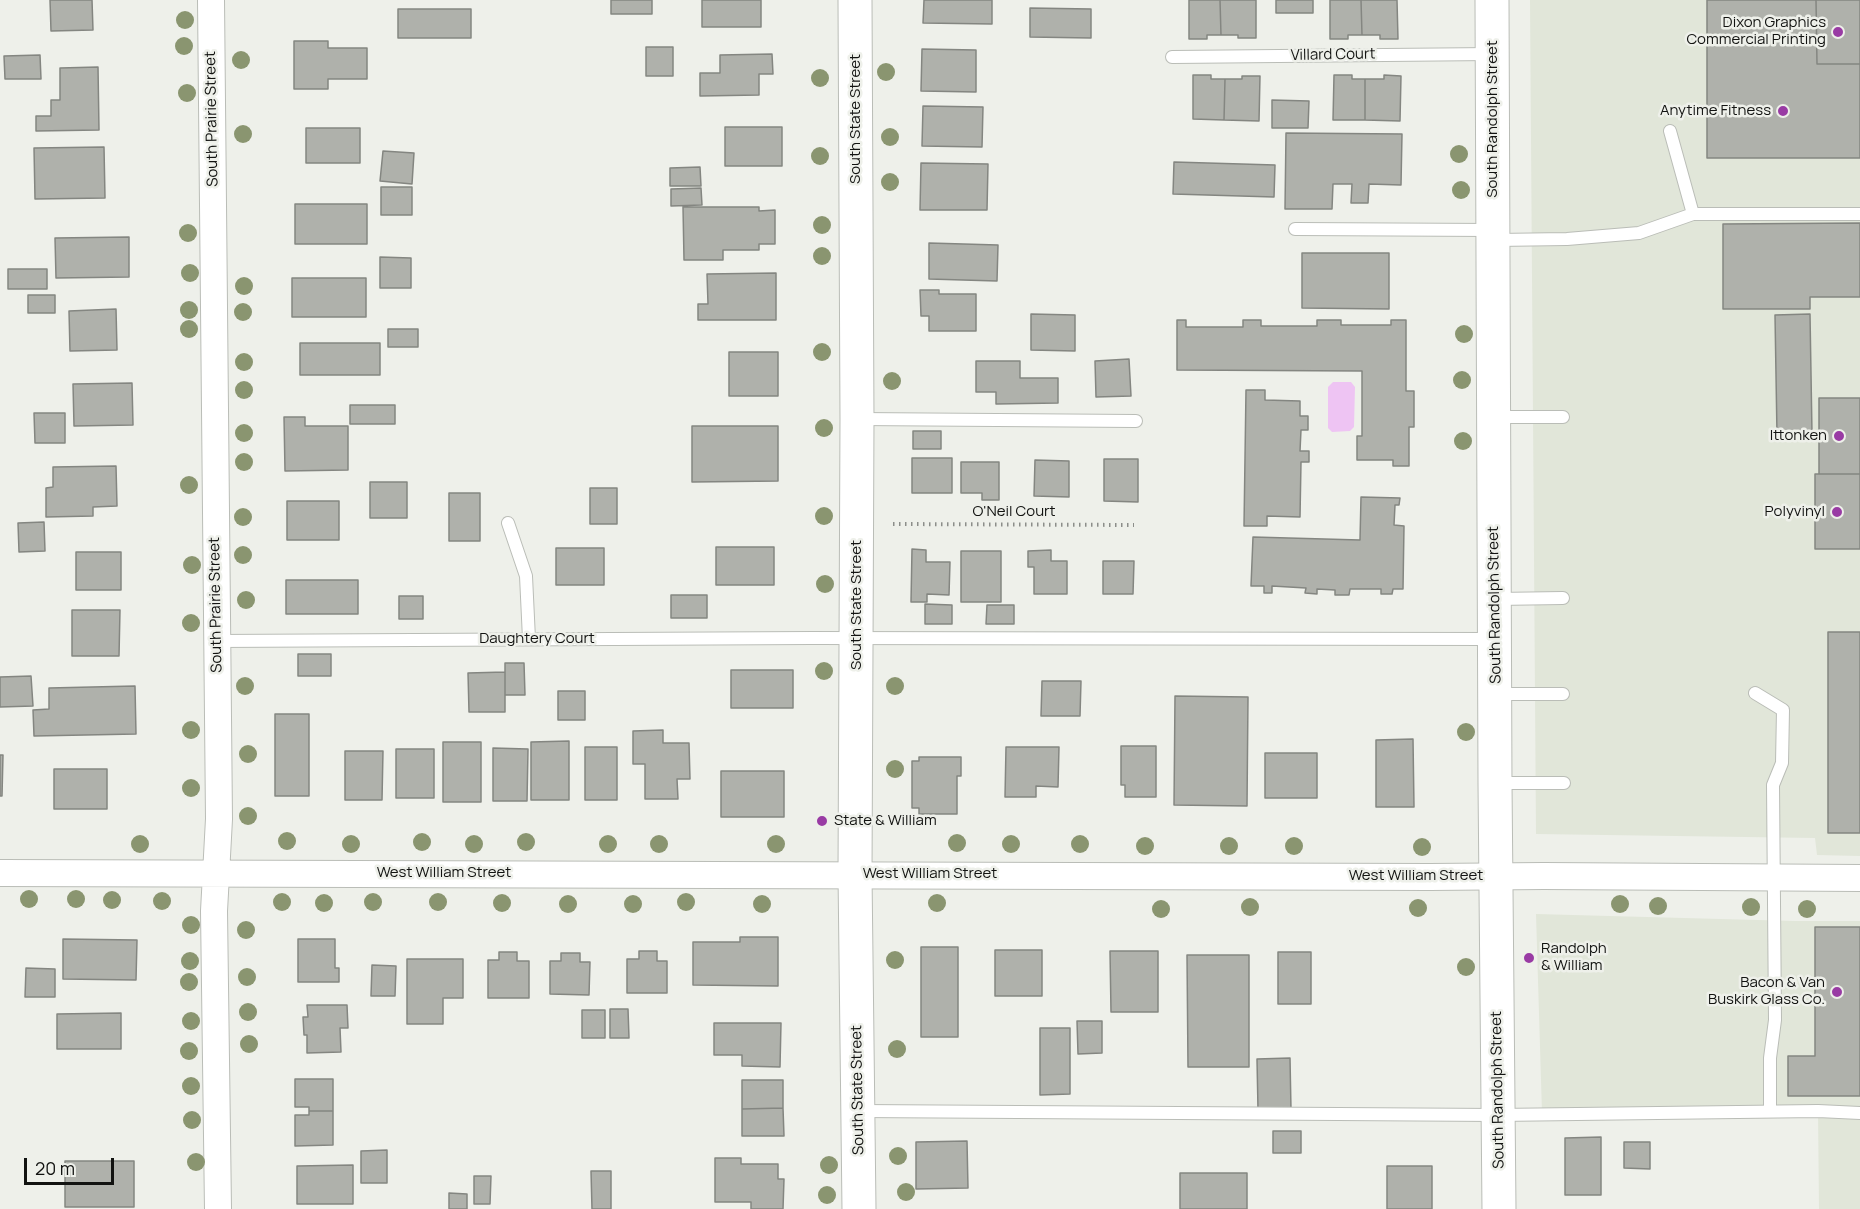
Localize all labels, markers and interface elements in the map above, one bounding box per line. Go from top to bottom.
place label: Dixon Graphics Commercial Printing [1686,14,1826,49]
marker: Dixon Graphics Commercial Printing [1831,25,1845,39]
street label: South Randolph Street [1484,40,1502,198]
street label: Villard Court [1291,45,1375,65]
street label: South Prairie Street [202,51,222,187]
street label: South State Street [847,54,865,184]
place label: Anytime Fitness [1660,102,1771,120]
marker: Anytime Fitness [1776,104,1790,118]
place label: Ittonken [1770,427,1827,445]
marker: Ittonken [1832,429,1846,443]
street label: O'Neil Court [972,503,1056,521]
place label: Polyvinyl [1765,503,1825,521]
marker: Polyvinyl [1830,505,1844,519]
street label: South Randolph Street [1485,526,1505,684]
street label: South Prairie Street [206,537,226,673]
street label: South State Street [848,540,866,670]
street label: Daughtery Court [479,630,595,648]
place label: State & William [834,812,937,830]
marker: State & William [815,814,829,828]
street label: West William Street [377,864,511,882]
street label: West William Street [863,865,997,883]
street label: West William Street [1349,867,1483,885]
place label: Randolph & William [1541,940,1607,975]
marker: Randolph & William [1522,951,1536,965]
place label: Bacon & Van Buskirk Glass Co. [1708,974,1825,1009]
marker: Bacon & Van Buskirk Glass Co. [1830,985,1844,999]
street label: South Randolph Street [1488,1011,1508,1169]
street label: South State Street [848,1025,868,1155]
scale bar [27,1146,117,1184]
text: 20 m [35,1156,75,1180]

